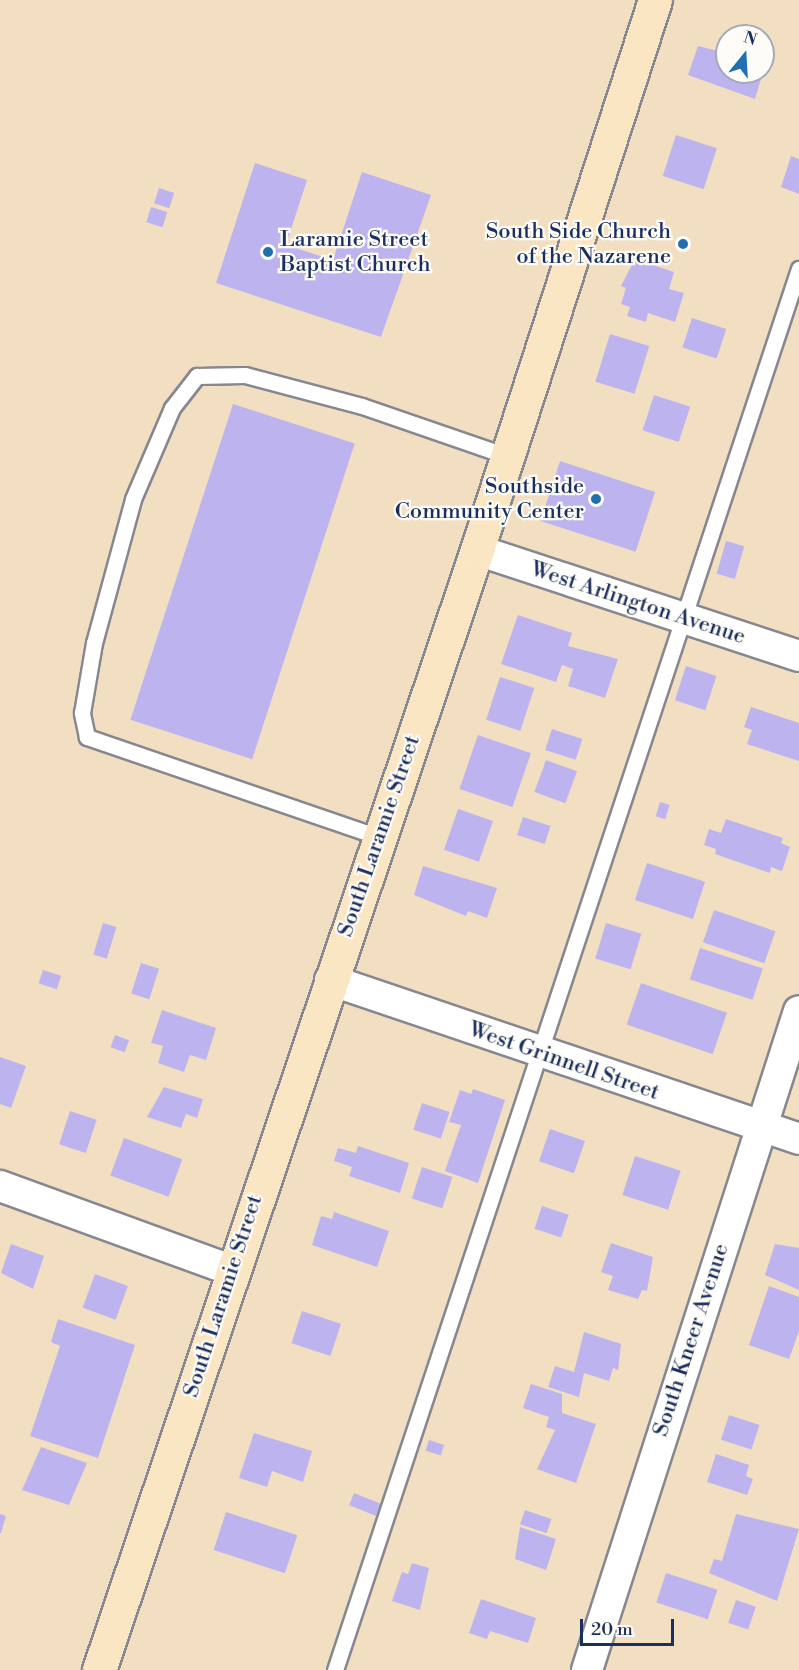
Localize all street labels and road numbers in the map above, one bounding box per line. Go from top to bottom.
street label: West Arlington Avenue [527,556,749,650]
street label: South Laramie Street [332,732,426,940]
street label: West Grinnell Street [465,1016,663,1106]
street label: South Laramie Street [178,1191,268,1401]
street label: South Kneer Avenue [647,1240,735,1440]

